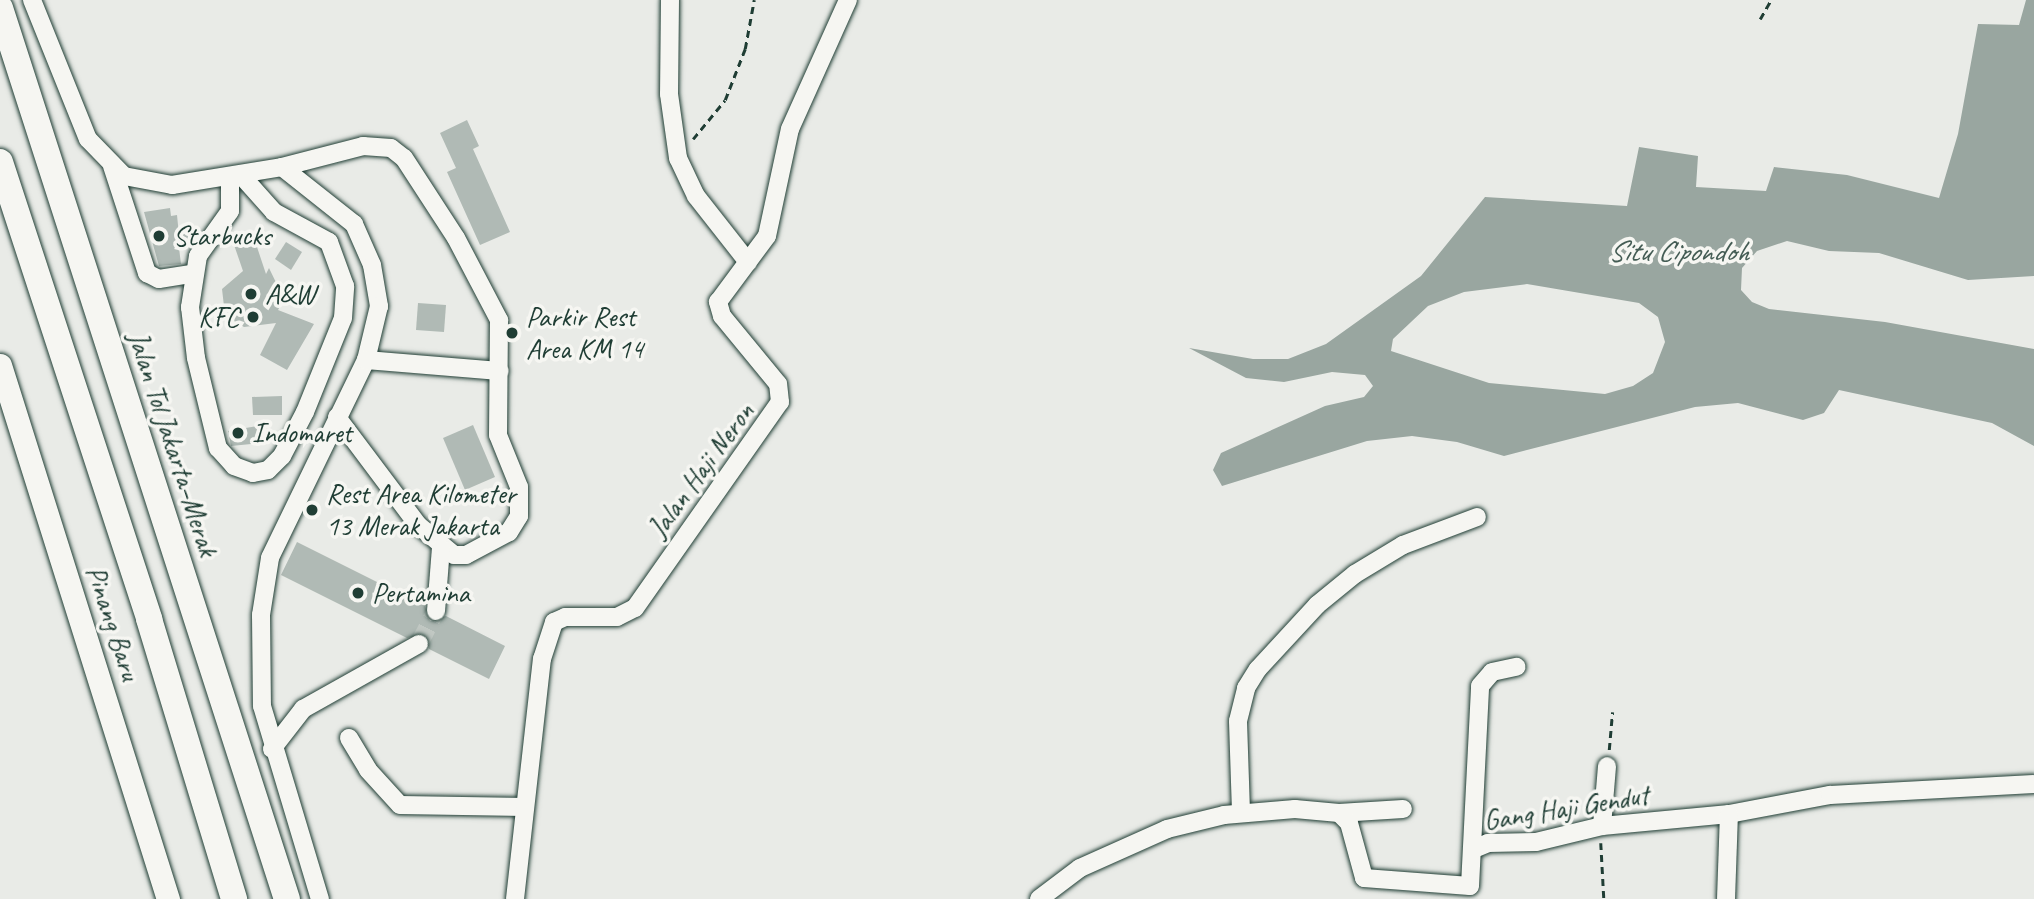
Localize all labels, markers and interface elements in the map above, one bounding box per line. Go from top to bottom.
place label: Starbucks [173,219,271,253]
marker: Starbucks [151,228,167,244]
water label: Situ Cipondoh [1608,233,1748,269]
place label: A&W [265,277,315,311]
marker: A&W [243,286,259,302]
place label: KFC [198,300,239,334]
place label: Parkir Rest Area KM 14 [526,300,643,366]
marker: KFC [245,309,261,325]
marker: Parkir Rest Area KM 14 [504,325,520,341]
street label: Jalan Tol Jakarta–Merak [121,328,225,560]
street label: Jalan Haji Neron [640,395,762,545]
place label: Indomaret [252,416,352,450]
marker: Indomaret [230,425,246,441]
place label: Rest Area Kilometer 13 Merak Jakarta [326,477,515,543]
marker: Rest Area Kilometer 13 Merak Jakarta [304,502,320,518]
street label: Pinang Baru [79,561,147,685]
place label: Pertamina [372,576,470,610]
marker: Pertamina [350,585,366,601]
street label: Gang Haji Gendut [1481,778,1651,838]

